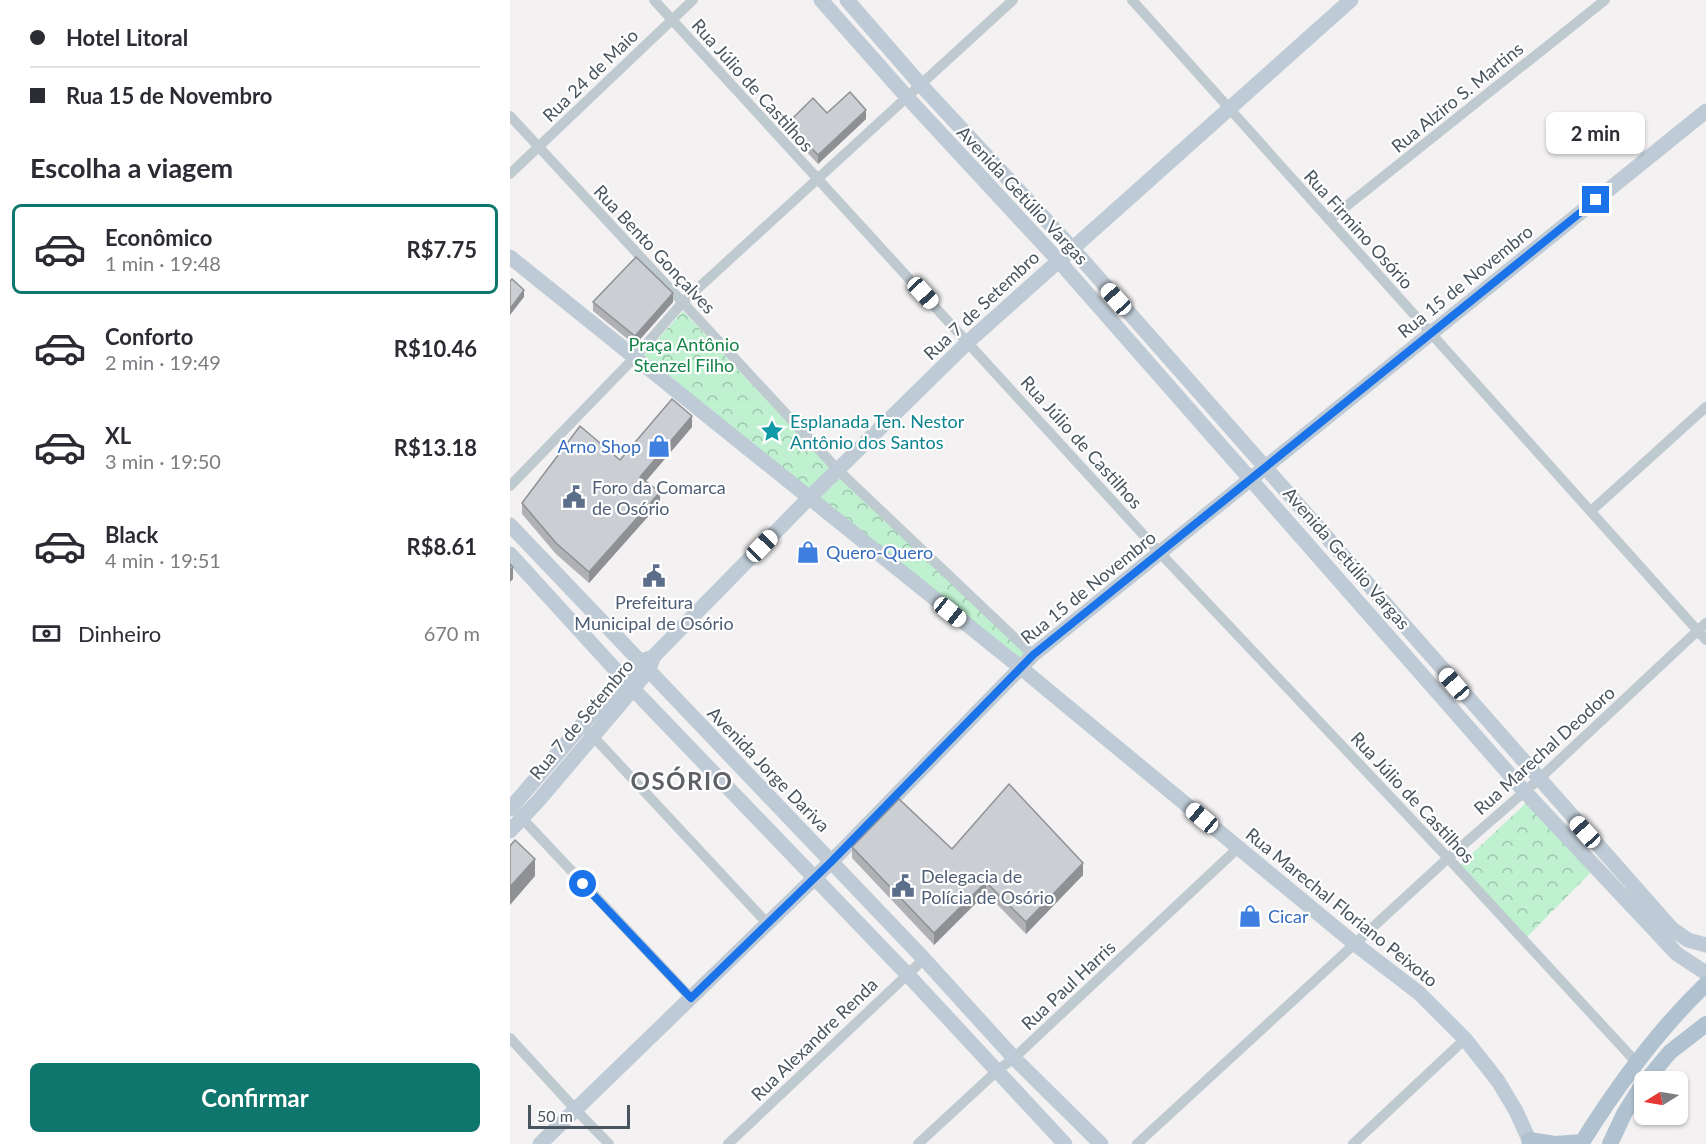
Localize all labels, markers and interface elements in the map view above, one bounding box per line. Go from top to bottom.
street label: Rua Júlio de Castilhos [688,14,819,156]
text: Hotel Litoral [66,24,188,51]
street label: Rua 24 de Maio [538,24,642,126]
street label: Rua Alziro S. Martins [1387,37,1528,157]
text: Rua 15 de Novembro [66,82,272,109]
callout: 2 min [1546,113,1646,155]
street label: Avenida Getúlio Vargas [953,121,1093,269]
text: 2 min [1571,121,1620,145]
text: Escolha a viagem [30,151,233,184]
street label: Rua Firmino Osório [1300,165,1418,293]
street label: Rua Bento Gonçalves [590,180,720,318]
route end [1582,186,1609,213]
street label: Rua 15 de Novembro [1393,220,1537,342]
icon: car [33,222,87,276]
text: Econômico [105,224,212,251]
text: R$7.75 [407,236,477,263]
street label: Rua 7 de Setembro [919,246,1043,364]
text: 1 min · 19:48 [105,251,221,275]
car [904,274,942,312]
car [1097,280,1135,318]
icon: car [33,321,87,375]
text: Conforto [105,323,193,350]
park label: Praça Antônio Stenzel Filho [629,333,739,376]
text: R$10.46 [394,335,477,362]
text: 2 min · 19:49 [105,350,221,374]
street label: Rua Júlio de Castilhos [1017,371,1148,513]
place label: Esplanada Ten. Nestor Antônio dos Santos [790,410,965,453]
place icon: Esplanada Ten. Nestor Antônio dos Santos [759,418,785,444]
icon: car [33,420,87,474]
text: XL [105,422,131,449]
shop icon: Arno Shop [646,433,672,459]
text: R$13.18 [394,434,477,461]
place label: Arno Shop [557,435,641,457]
text: 3 min · 19:50 [105,449,221,473]
place label: Foro da Comarca de Osório [592,476,726,519]
street label: Avenida Getúlio Vargas [1279,482,1415,634]
public building icon: Foro da Comarca de Osório [561,484,587,510]
icon: car [33,519,87,573]
text: Black [105,521,158,548]
street label: Rua 15 de Novembro [1016,526,1160,648]
car [743,527,781,565]
text: R$8.61 [407,533,477,560]
shop icon: Quero-Quero [795,539,821,565]
place label: Quero-Quero [826,541,933,563]
text: 4 min · 19:51 [105,548,221,572]
public building icon: Prefeitura Municipal de Osório [641,563,667,589]
place label: Prefeitura Municipal de Osório [574,591,734,634]
car [930,594,970,630]
icon: cash [30,617,63,650]
text: Dinheiro [78,620,161,647]
text: 670 m [424,621,480,645]
street label: Rua 7 de Setembro [524,654,638,784]
car [1435,665,1473,703]
street label: Rua Marechal Deodoro [1469,681,1619,819]
street label: Avenida Jorge Dariva [703,702,835,836]
street label: Rua Júlio de Castilhos [1347,727,1480,867]
district label: OSÓRIO [631,766,733,795]
car [1182,800,1222,836]
car [1566,813,1604,851]
street label: Rua Marechal Floriano Peixoto [1242,823,1442,991]
place label: Delegacia de Polícia de Osório [921,865,1054,908]
route start [569,870,596,897]
public building icon: Delegacia de Polícia de Osório [890,873,916,899]
shop icon: Cicar [1237,903,1263,929]
place label: Cicar [1268,905,1309,927]
street label: Rua Paul Harris [1016,936,1120,1034]
street label: Rua Alexandre Renda [746,973,882,1105]
button: Confirmar [30,1063,480,1132]
north arrow [1634,1071,1688,1125]
map controls [1634,1071,1688,1125]
scale bar [528,1102,630,1130]
text: 50 m [537,1106,573,1125]

